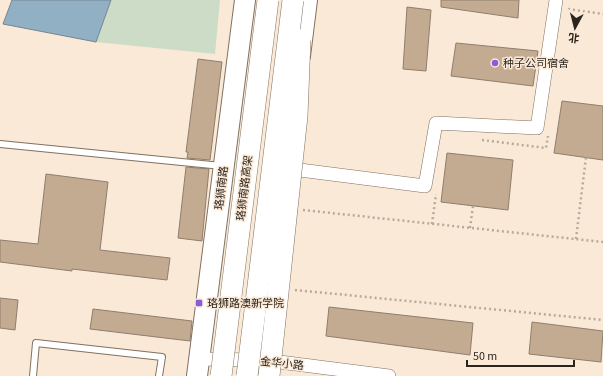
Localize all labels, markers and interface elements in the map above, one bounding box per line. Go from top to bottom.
north arrow [555,8,595,48]
text: 北 [567,29,580,46]
place label: 种子公司宿舍 [503,56,569,71]
marker: 种子公司宿舍 [490,58,500,68]
street label: 珞狮南路高架 [233,154,256,222]
street label: 珞狮南路 [211,165,232,211]
place label: 珞狮路澳新学院 [207,296,284,311]
marker: 珞狮路澳新学院 [194,298,204,308]
scale bar [467,342,574,368]
text: 50 m [473,348,497,365]
street label: 金华小路 [259,354,305,373]

